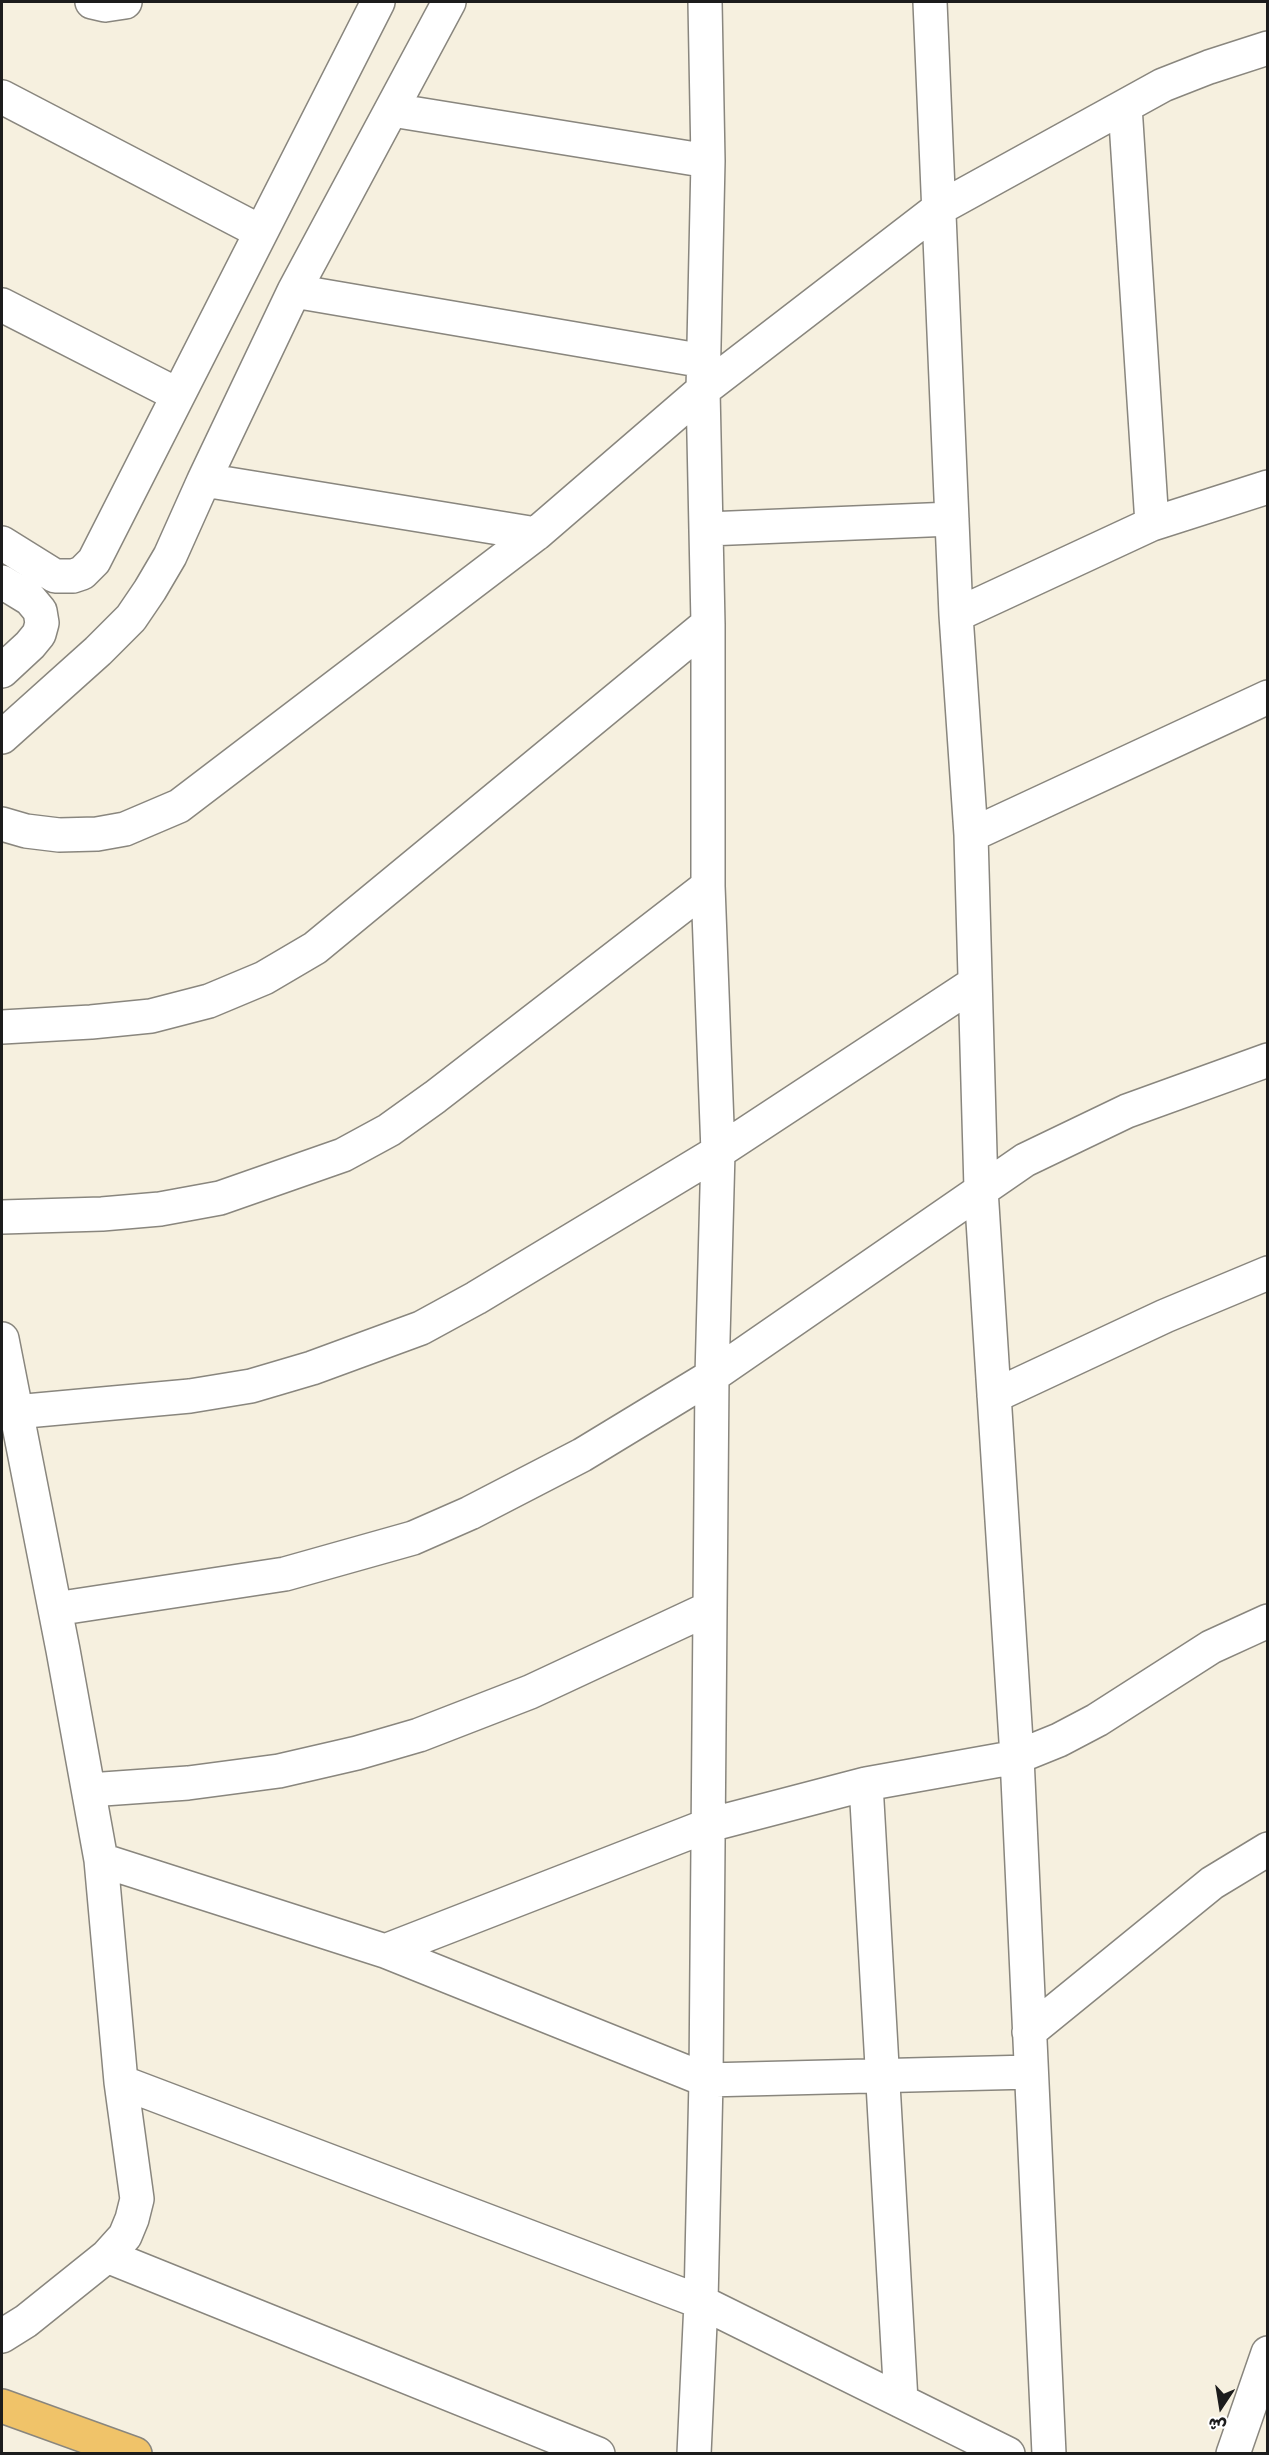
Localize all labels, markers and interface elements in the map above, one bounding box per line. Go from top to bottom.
north arrow [1191,2377,1251,2437]
text: ش [1207,2414,1228,2436]

